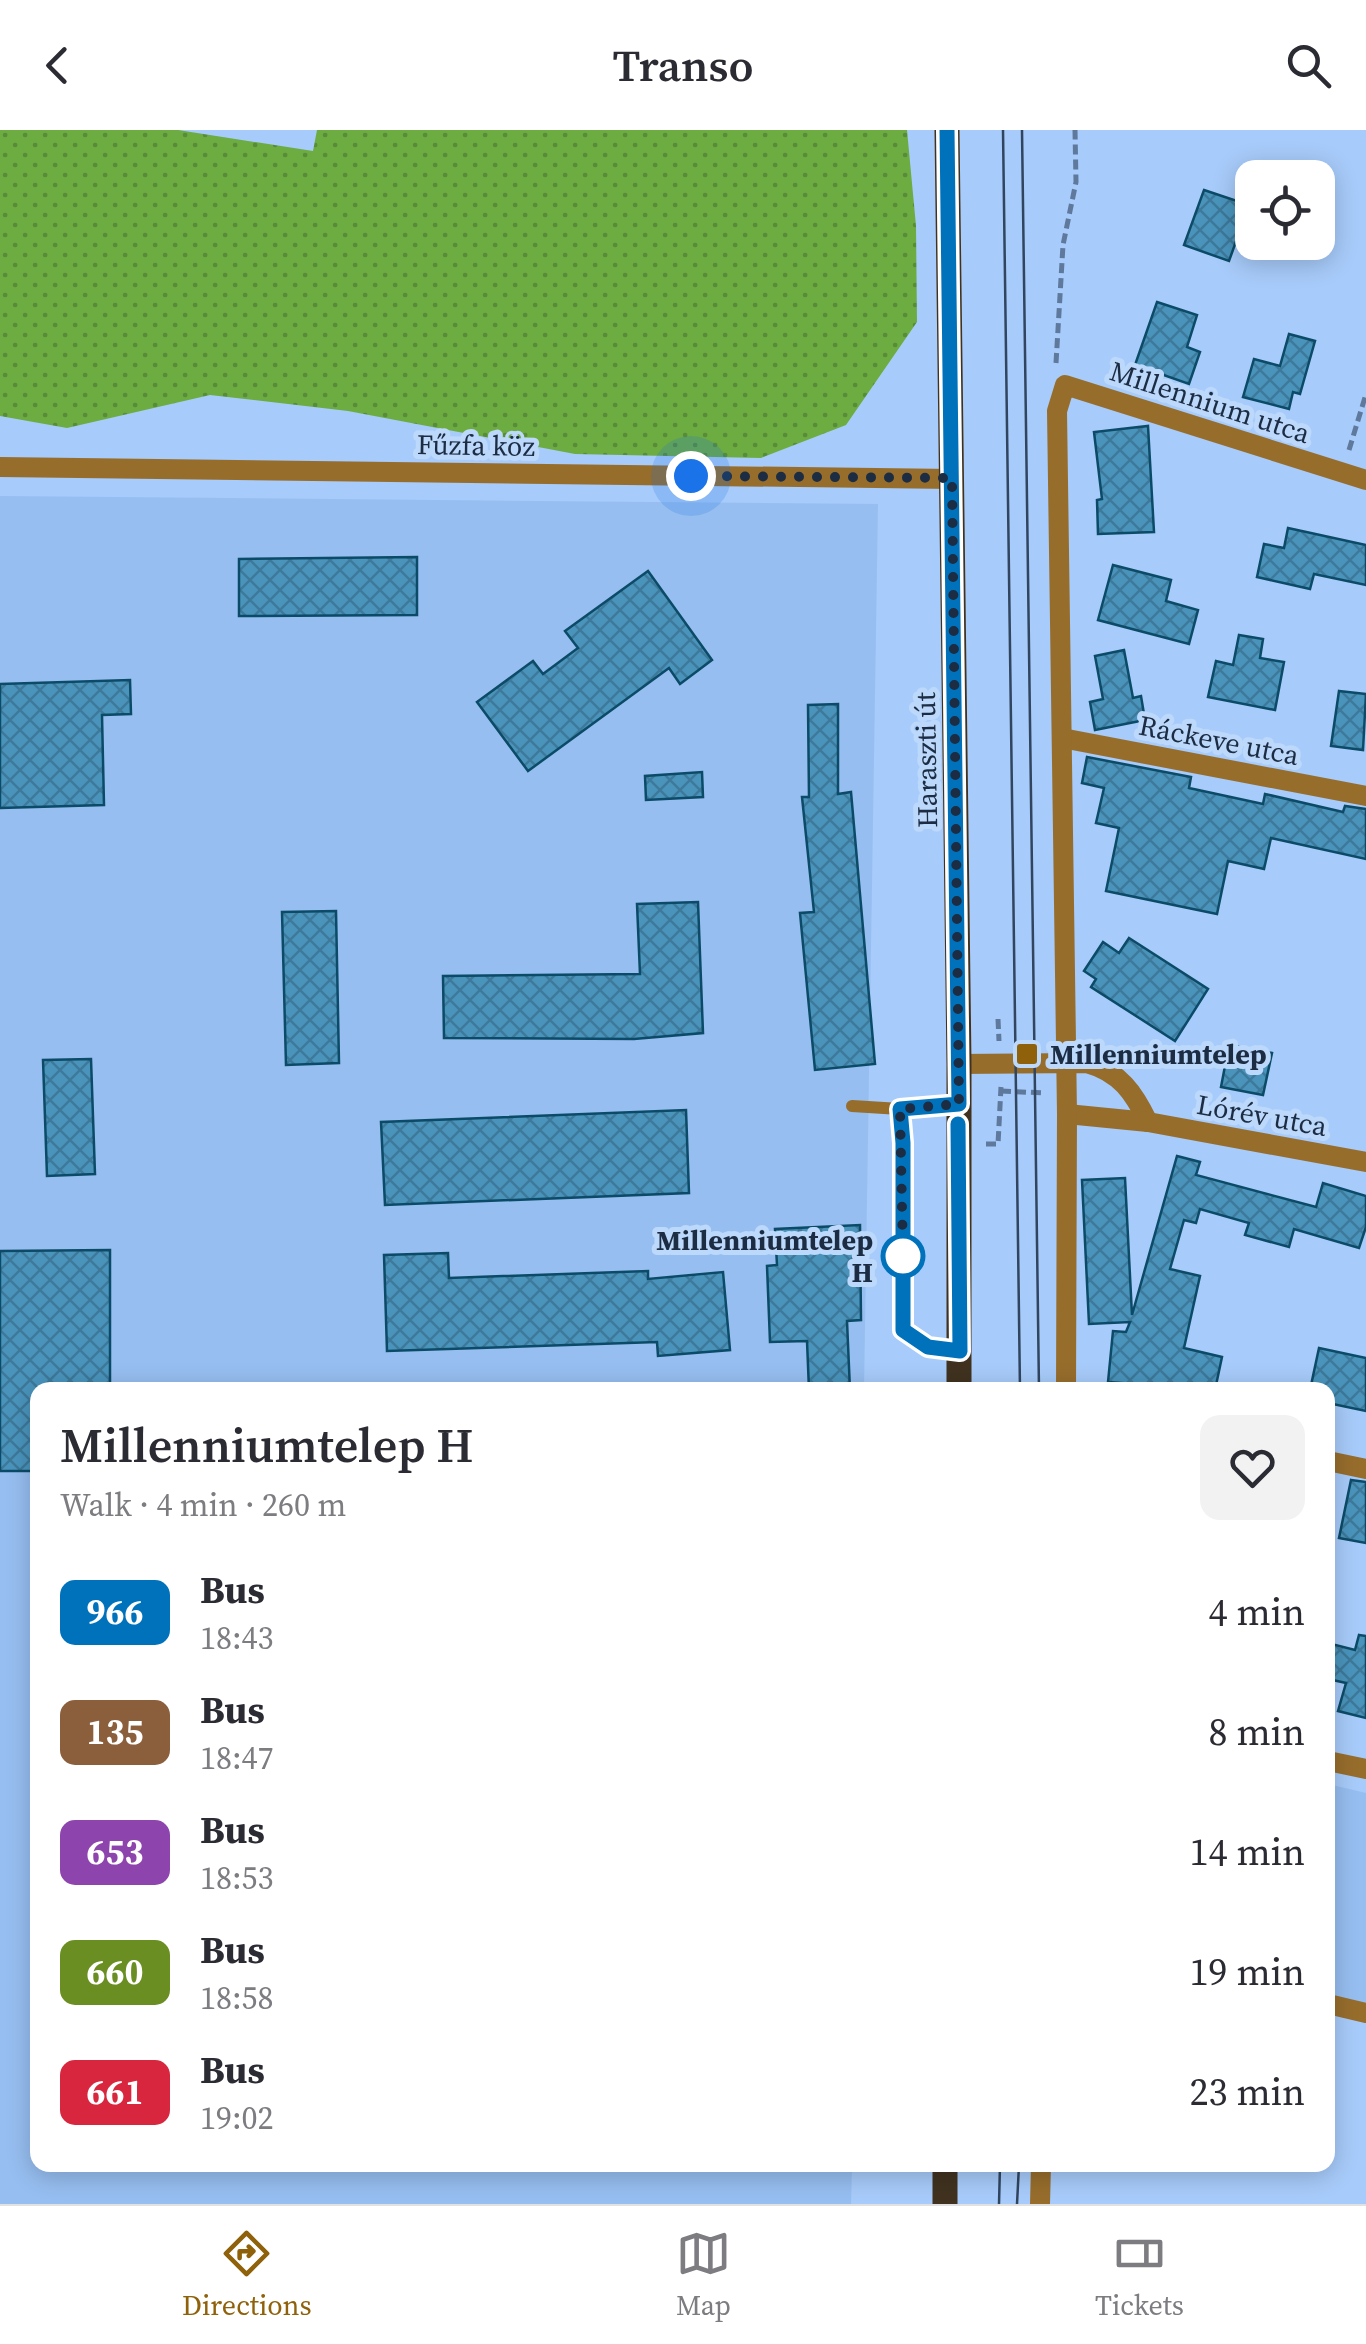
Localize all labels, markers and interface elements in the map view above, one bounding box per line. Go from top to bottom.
text: Transo [612,34,754,96]
icon: back [30,38,85,93]
icon: search [1281,38,1336,93]
map controls [1235,160,1335,260]
button: locate [1235,160,1335,260]
street label: Millennium utca [1105,352,1316,452]
street label: Fűzfa köz [417,425,536,465]
your location [666,451,716,501]
street label: Haraszti út [906,691,946,828]
street label: Ráckeve utca [1136,706,1303,774]
place label: Millenniumtelep [1050,1035,1267,1073]
marker: Millenniumtelep [1014,1041,1040,1067]
street label: Lórév utca [1194,1085,1331,1145]
place label: Millenniumtelep H [656,1221,873,1291]
marker: Millenniumtelep H [882,1235,924,1277]
text: Millenniumtelep H [60,1412,474,1478]
button: heart [1200,1415,1305,1520]
text: Walk · 4 min · 260 m [60,1483,346,1527]
text: Bus [200,1564,265,1616]
text: 4 min [1209,1586,1305,1638]
text: 966 [87,1588,143,1636]
text: 18:43 [200,1616,274,1660]
text: Bus [200,1684,265,1736]
text: 8 min [1209,1706,1305,1758]
text: 135 [87,1708,143,1756]
text: 18:47 [200,1736,274,1780]
text: Bus [200,1804,265,1856]
text: 14 min [1190,1826,1305,1878]
text: 653 [87,1828,143,1876]
text: 18:53 [200,1856,274,1900]
text: Bus [200,1924,265,1976]
text: 19 min [1190,1946,1305,1998]
text: 660 [87,1948,143,1996]
text: 18:58 [200,1976,274,2020]
text: Bus [200,2044,265,2096]
text: 23 min [1190,2066,1305,2118]
text: 661 [87,2068,143,2116]
text: 19:02 [200,2096,274,2140]
tab: Directions [182,2226,312,2324]
tab: Map [676,2226,731,2324]
tab: Tickets [1095,2226,1184,2324]

